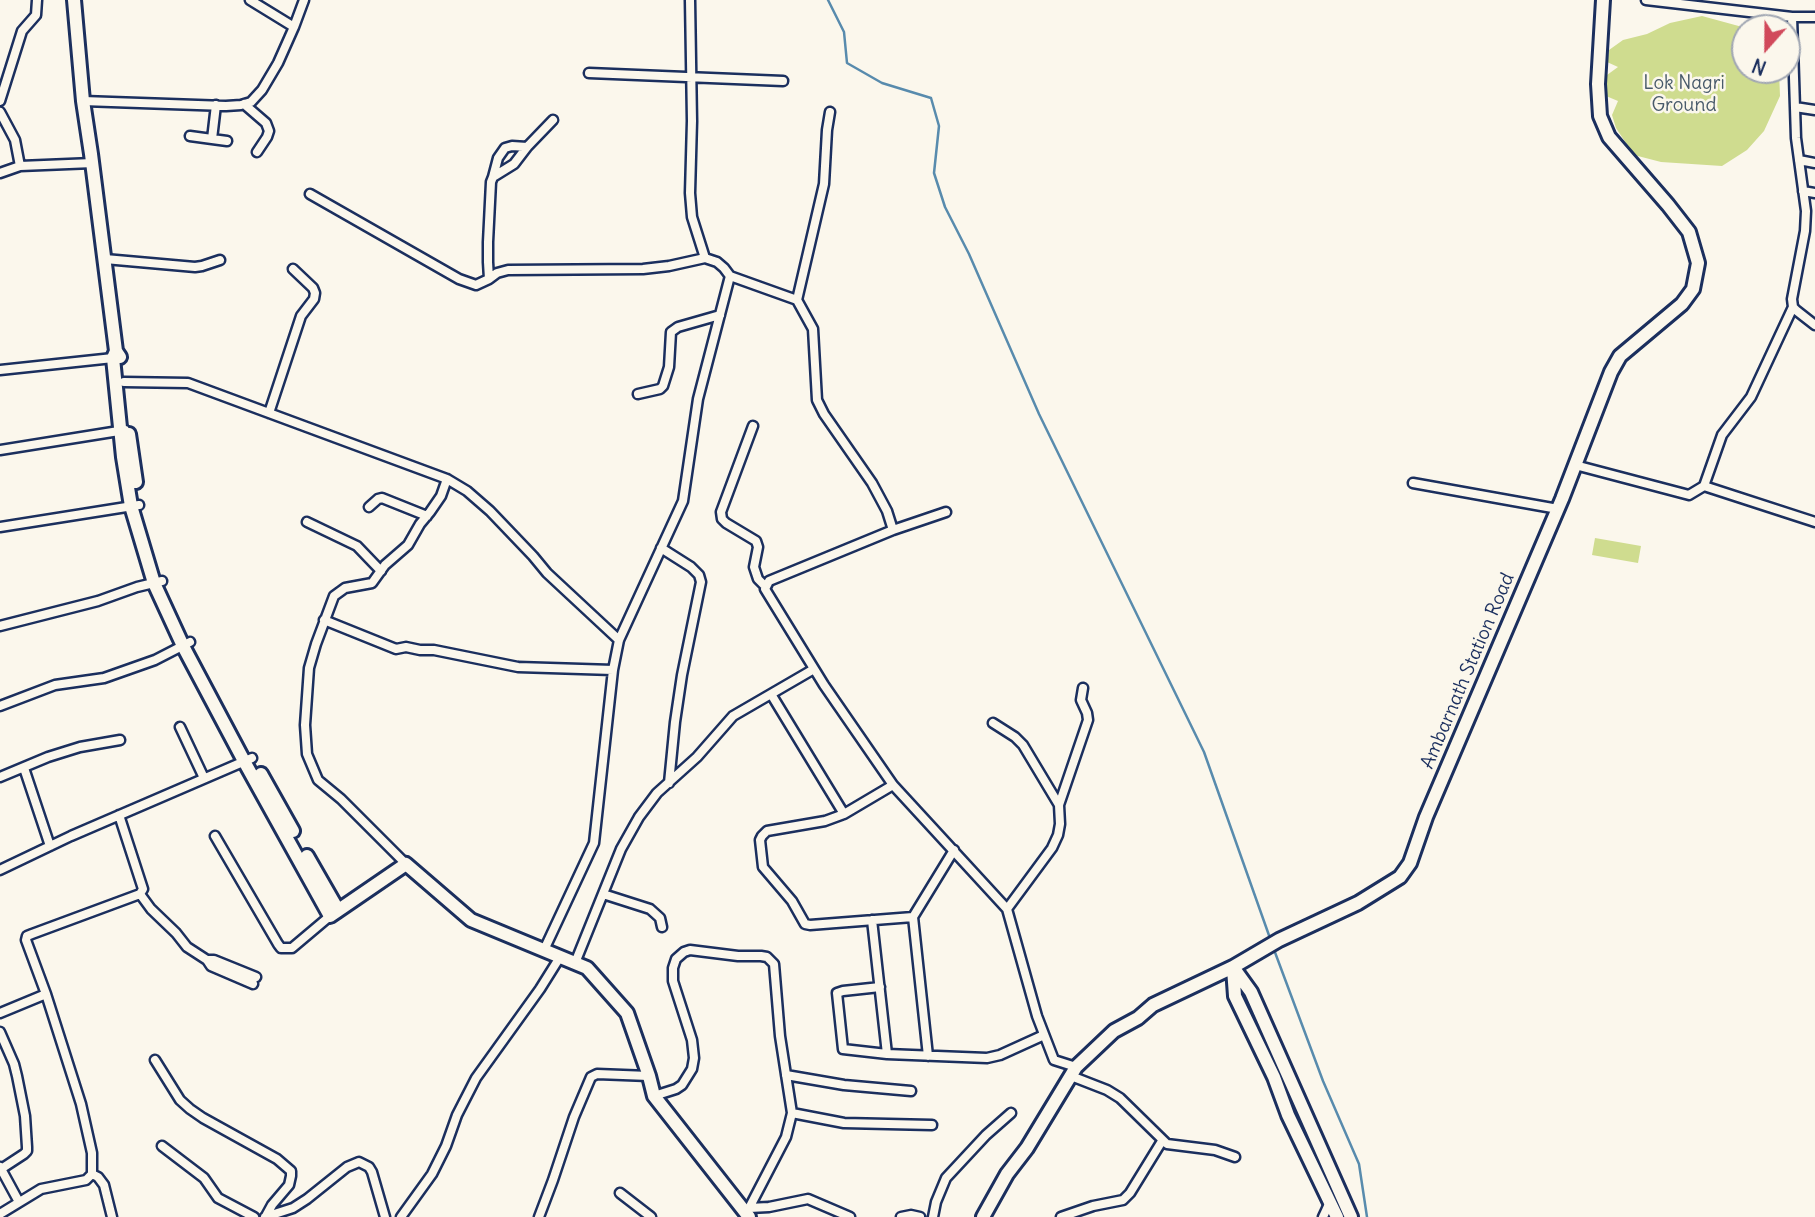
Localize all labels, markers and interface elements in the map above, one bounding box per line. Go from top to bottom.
north arrow [1731,14,1801,84]
text: N [1749,53,1770,80]
park label: Lok Nagri Ground [1643,73,1725,117]
street label: Ambarnath Station Road [1416,570,1520,772]

